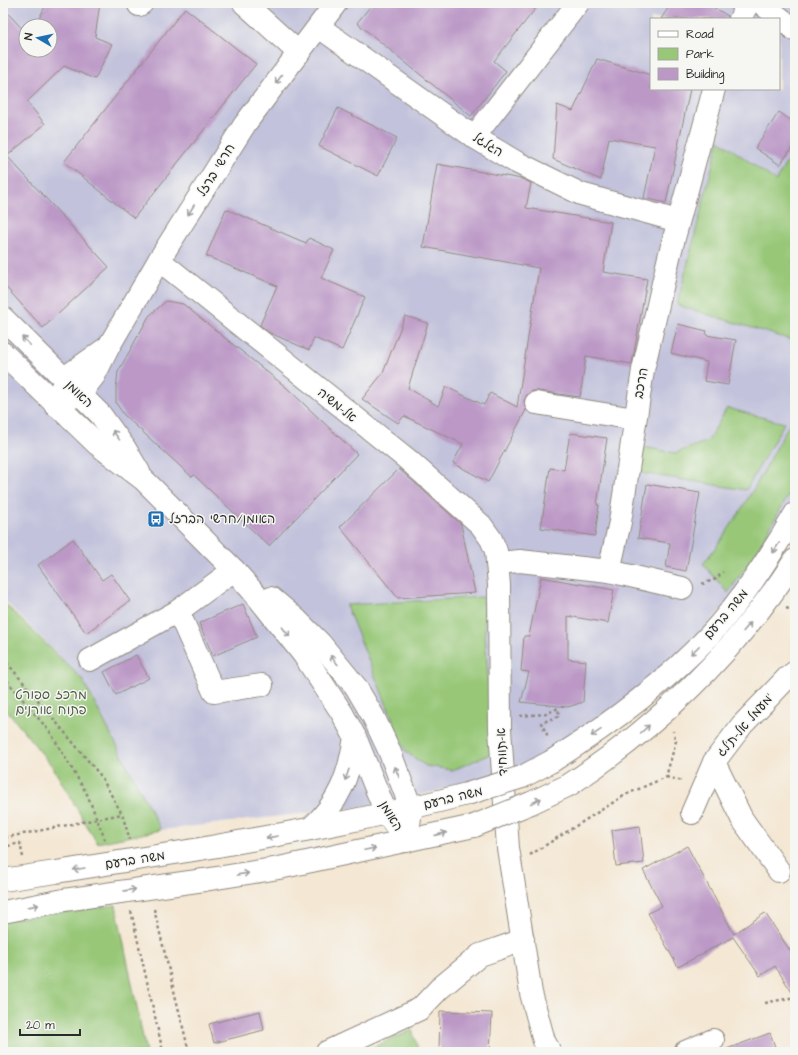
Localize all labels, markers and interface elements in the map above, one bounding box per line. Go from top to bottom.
north arrow [18,18,58,58]
legend [650,18,780,90]
text: Road [686,26,714,43]
text: N [21,32,37,41]
text: Park [686,46,714,63]
text: Building [686,66,724,84]
one-way arrow [275,73,284,84]
street label: הגלגל [469,129,507,161]
street label: חרשי ברזל [193,140,239,200]
one-way arrow [187,204,195,215]
one-way arrow [21,336,31,346]
street label: הרכב [629,366,653,400]
street label: האומן [61,376,97,412]
street label: אל-משיה [313,384,361,427]
one-way arrow [112,429,120,440]
bus stop icon: האומן/חרשי הברזל [146,509,166,529]
place label: האומן/חרשי הברזל [169,510,275,528]
one-way arrow [771,542,779,554]
street label: משה ברעם [700,585,752,643]
one-way arrow [743,622,752,632]
one-way arrow [281,626,290,637]
one-way arrow [690,645,700,655]
one-way arrow [329,654,338,665]
park label: מרכז ספורט פתוח אורנים [15,686,87,719]
street label: מעמל אל-ת'לג' [712,689,778,761]
one-way arrow [640,724,651,733]
street label: א-תווחיד [492,727,512,777]
one-way arrow [590,729,601,737]
one-way arrow [393,766,401,778]
one-way arrow [343,768,350,781]
street label: משה ברעם [422,782,484,814]
street label: האומן [375,797,407,835]
one-way arrow [530,797,542,804]
one-way arrow [434,829,447,837]
one-way arrow [266,833,279,841]
one-way arrow [364,845,377,853]
street label: משה ברעם [104,846,166,874]
one-way arrow [73,865,86,873]
one-way arrow [236,870,249,878]
one-way arrow [123,886,136,894]
one-way arrow [26,902,39,910]
scale bar [20,1011,80,1037]
text: 20 m [26,1017,55,1034]

